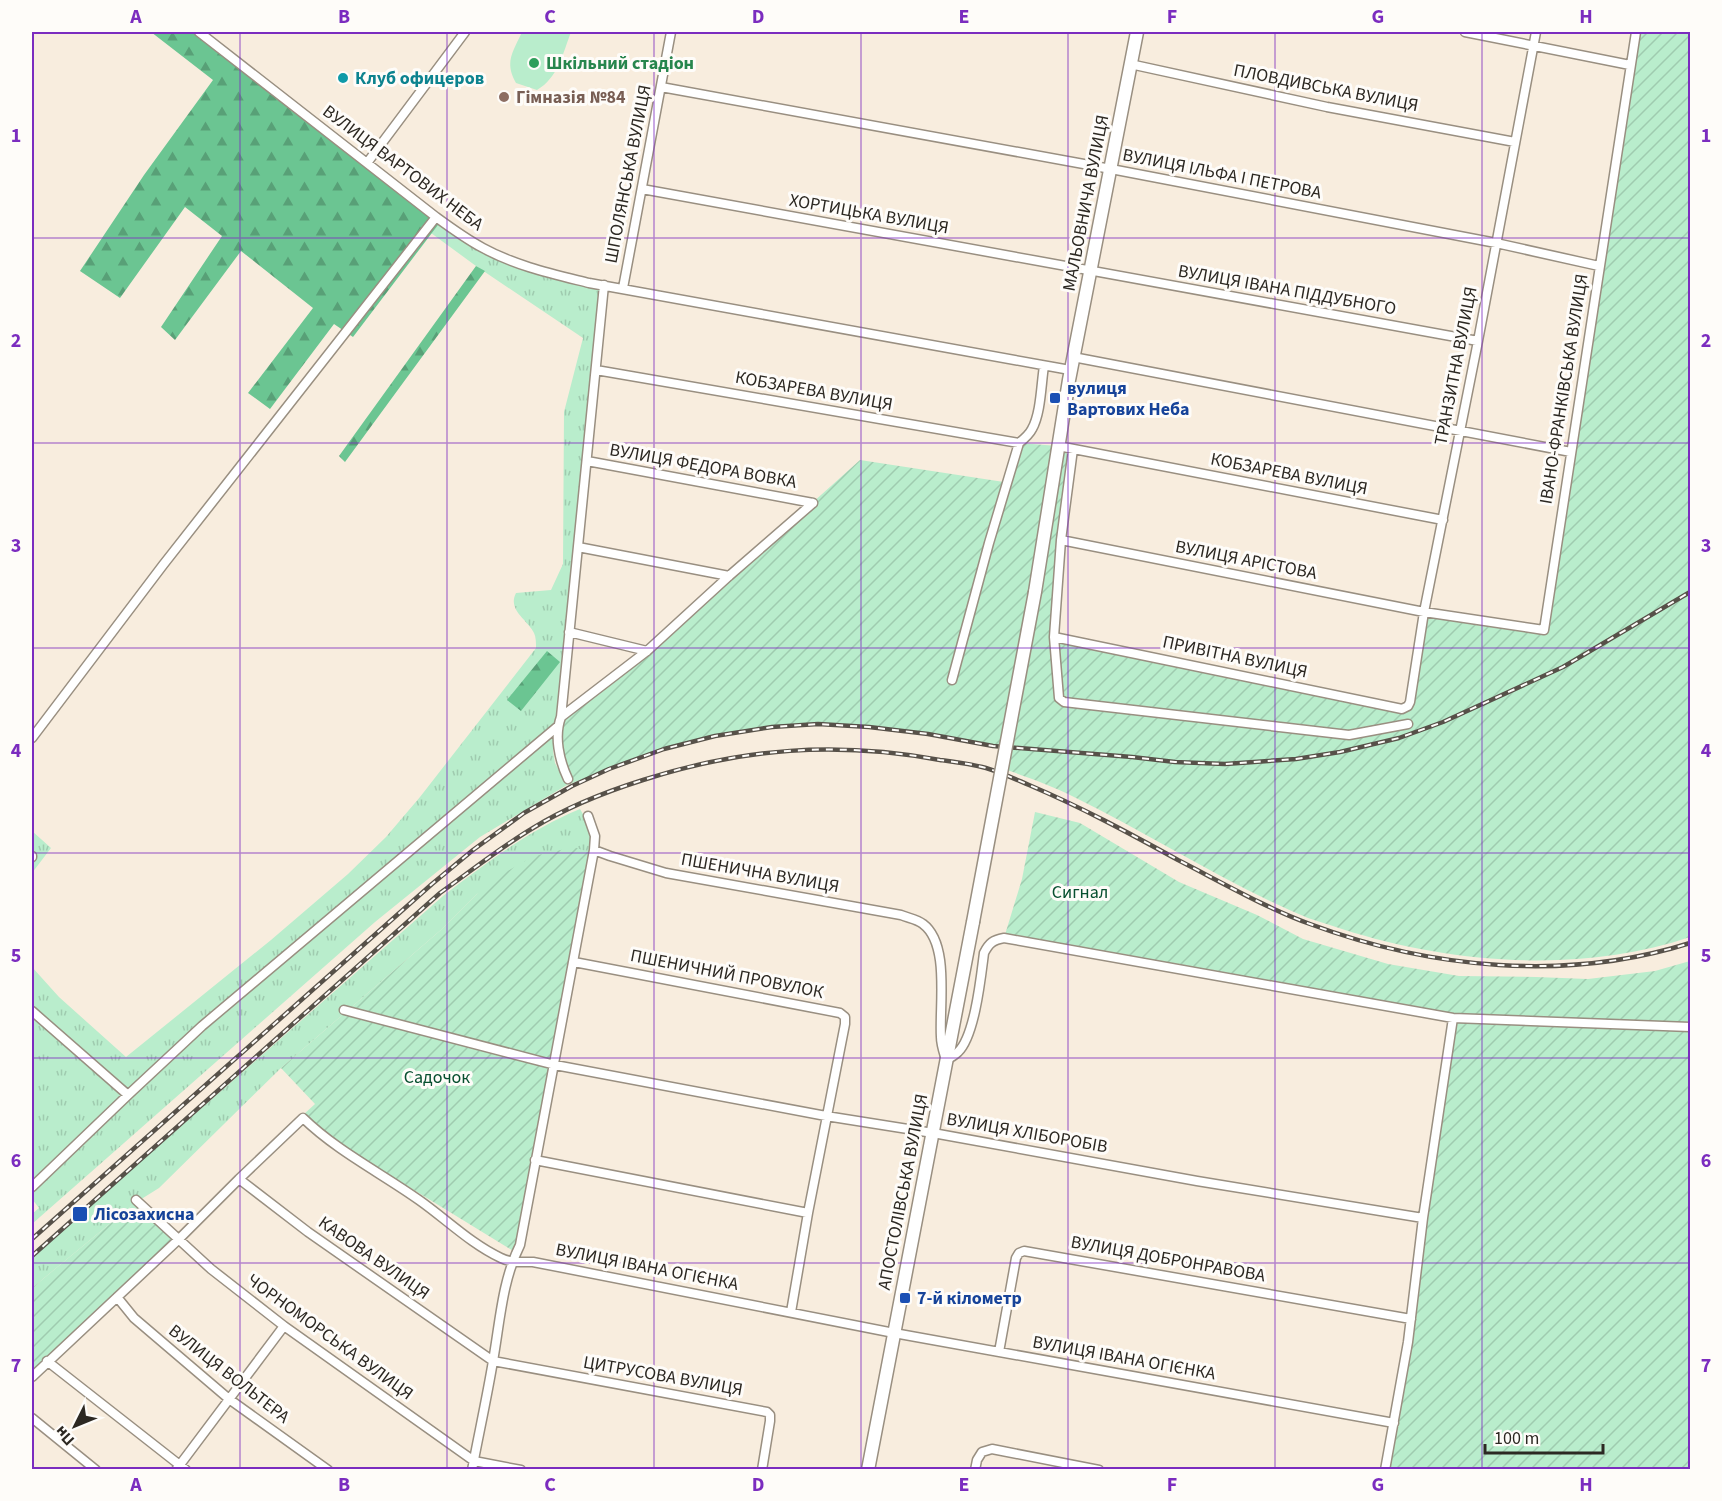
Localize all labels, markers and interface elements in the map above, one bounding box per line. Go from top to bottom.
text: A [129,3,142,31]
text: B [338,3,350,31]
text: C [544,3,556,31]
text: D [752,3,764,31]
text: E [959,3,969,31]
text: F [1167,3,1177,31]
text: G [1372,3,1384,31]
text: H [1579,3,1593,31]
place label: Шкільний стадіон [546,51,694,76]
marker: Шкільний стадіон [527,56,541,70]
street label: ПЛОВДИВСЬКА ВУЛИЦЯ [1232,58,1420,118]
place label: Клуб офицеров [355,66,484,91]
marker: Клуб офицеров [336,71,350,85]
street label: ШПОЛЯНСЬКА ВУЛИЦЯ [598,83,658,265]
place label: Гімназія №84 [516,85,626,110]
marker: Гімназія №84 [497,90,511,104]
street label: ВУЛИЦЯ ВАРТОВИХ НЕБА [317,99,489,237]
street label: МАЛЬОВНИЧА ВУЛИЦЯ [1057,113,1115,293]
text: 1 [11,122,21,150]
text: 1 [1701,122,1711,150]
street label: ВУЛИЦЯ ІЛЬФА І ПЕТРОВА [1120,142,1324,206]
street label: ХОРТИЦЬКА ВУЛИЦЯ [787,188,951,240]
street label: ВУЛИЦЯ ІВАНА ПІДДУБНОГО [1176,258,1398,322]
street label: ІВАНО-ФРАНКІВСЬКА ВУЛИЦЯ [1533,272,1595,506]
street label: ТРАНЗИТНА ВУЛИЦЯ [1428,285,1484,447]
text: 2 [11,327,21,355]
text: 2 [1701,327,1711,355]
street label: КОБЗАРЕВА ВУЛИЦЯ [733,365,895,417]
place label: вулиця Вартових Неба [1067,376,1189,422]
marker: вулиця Вартових Неба [1048,391,1062,405]
street label: ВУЛИЦЯ ФЕДОРА ВОВКА [608,437,799,495]
street label: КОБЗАРЕВА ВУЛИЦЯ [1208,447,1370,501]
text: 3 [11,532,21,560]
text: 3 [1701,532,1711,560]
street label: ВУЛИЦЯ АРІСТОВА [1173,534,1319,586]
street label: ПРИВІТНА ВУЛИЦЯ [1160,629,1310,685]
text: 4 [11,737,22,765]
text: 4 [1701,737,1712,765]
street label: ПШЕНИЧНА ВУЛИЦЯ [679,847,841,899]
park label: Сигнал [1052,880,1108,905]
text: 5 [11,942,21,970]
text: 5 [1701,942,1711,970]
street label: ПШЕНИЧНИЙ ПРОВУЛОК [628,943,826,1005]
park label: Садочок [404,1065,470,1090]
street label: АПОСТОЛІВСЬКА ВУЛИЦЯ [872,1092,934,1292]
street label: ВУЛИЦЯ ХЛІБОРОБІВ [945,1107,1109,1159]
text: 6 [11,1147,21,1175]
text: 6 [1701,1147,1711,1175]
place label: Лісозахисна [93,1202,194,1227]
marker: Лісозахисна [71,1205,89,1223]
street label: КАВОВА ВУЛИЦЯ [313,1210,435,1306]
street label: ВУЛИЦЯ ДОБРОНРАВОВА [1069,1230,1267,1288]
street label: ВУЛИЦЯ ІВАНА ОГІЄНКА [554,1237,741,1297]
street label: ЧОРНОМОРСЬКА ВУЛИЦЯ [242,1268,418,1406]
place label: 7-й кілометр [917,1286,1022,1311]
marker: 7-й кілометр [898,1291,912,1305]
street label: ВУЛИЦЯ ВОЛЬТЕРА [163,1319,295,1429]
street label: ВУЛИЦЯ ІВАНА ОГІЄНКА [1030,1330,1218,1386]
street label: ЦИТРУСОВА ВУЛИЦЯ [581,1350,745,1402]
text: 7 [11,1352,21,1380]
text: 7 [1701,1352,1711,1380]
north arrow [45,1396,105,1456]
scale bar [1485,1417,1604,1455]
text: Пн [50,1421,80,1450]
text: 100 m [1494,1426,1539,1451]
text: A [129,1471,142,1499]
text: B [338,1471,350,1499]
text: C [544,1471,556,1499]
text: D [752,1471,764,1499]
text: E [959,1471,969,1499]
text: F [1167,1471,1177,1499]
text: G [1372,1471,1384,1499]
text: H [1579,1471,1593,1499]

